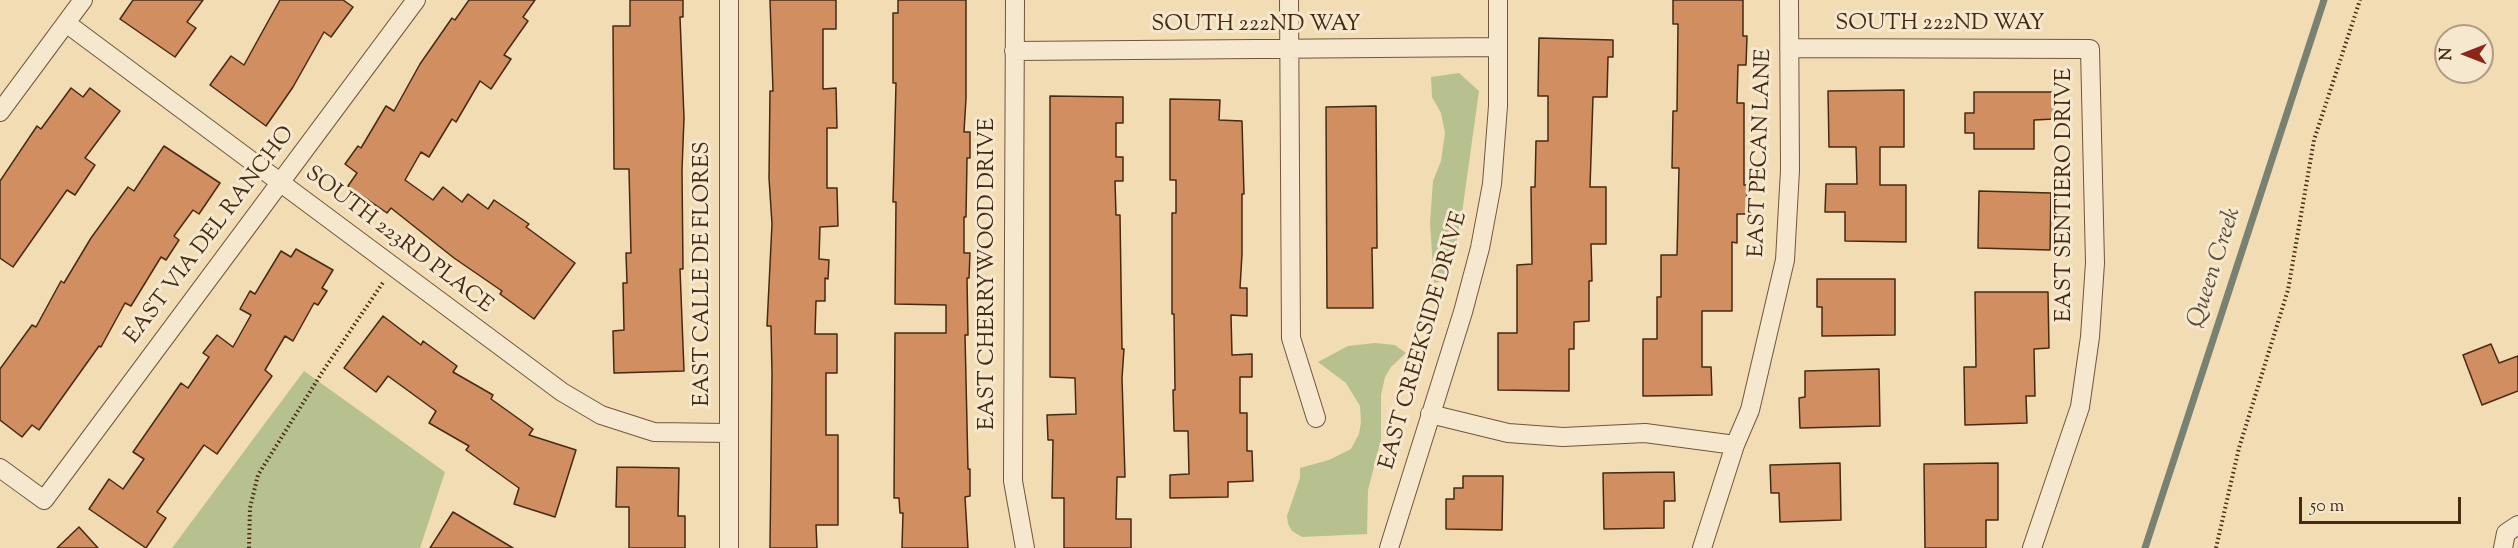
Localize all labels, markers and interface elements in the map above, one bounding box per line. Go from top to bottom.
street label: SOUTH 222ND WAY [1835,12,2045,38]
street label: SOUTH 222ND WAY [1151,13,1361,39]
north arrow [2434,24,2494,84]
street label: EAST PECAN LANE [1745,48,1779,258]
text: N [2436,48,2459,60]
street label: EAST SENTIERO DRIVE [2053,68,2079,322]
street label: EAST CHERRYWOOD DRIVE [976,118,1002,430]
street label: EAST VIA DEL RANCHO [121,122,301,350]
street label: EAST CALLE DE FLORES [691,141,717,407]
street label: SOUTH 223RD PLACE [299,162,497,320]
water label: Queen Creek [2183,204,2249,332]
street label: EAST CREEKSIDE DRIVE [1376,209,1474,473]
scale bar [2302,485,2464,523]
text: 50 m [2310,494,2344,520]

